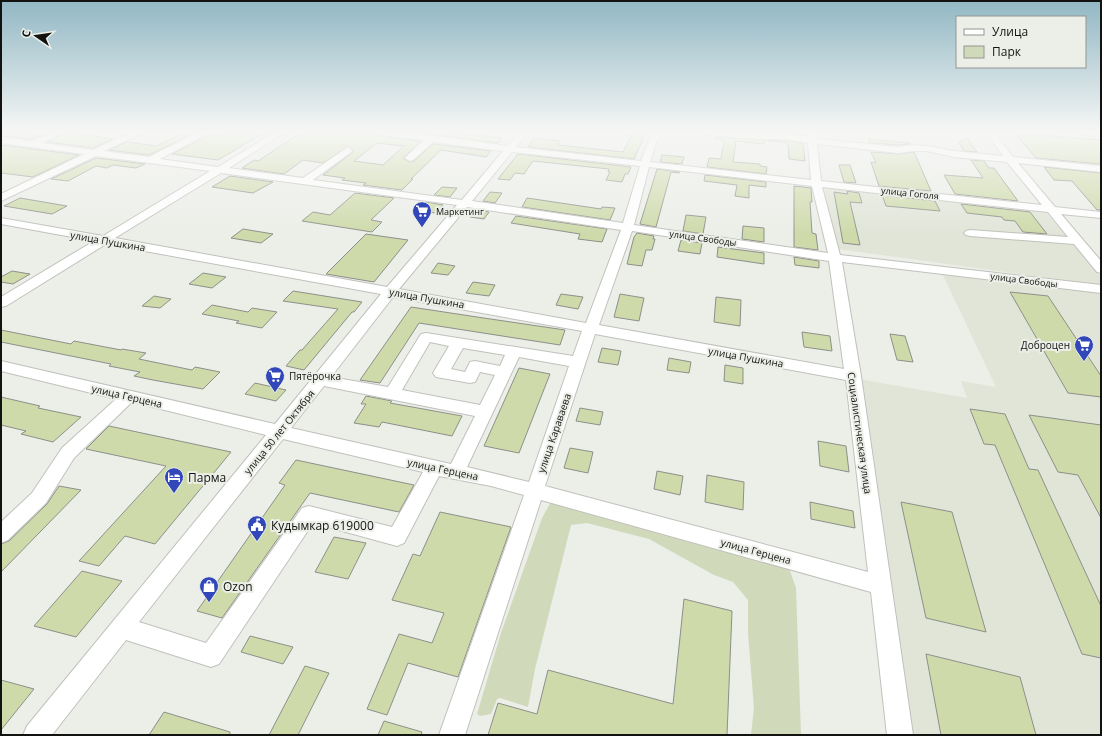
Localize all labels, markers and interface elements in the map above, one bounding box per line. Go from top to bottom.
north arrow [16,16,56,56]
legend [956,16,1086,68]
text: Улица [992,23,1028,40]
text: С [18,29,34,39]
text: Парк [992,43,1022,60]
street label: улица Гоголя [881,184,939,202]
supermarket icon: Маркетинг [411,200,433,228]
place label: Маркетинг [436,205,484,218]
street label: улица Пушкина [69,227,147,255]
street label: улица Свободы [669,227,737,249]
street label: улица Свободы [990,269,1058,291]
street label: улица Пушкина [388,284,466,312]
supermarket icon: Доброцен [1073,334,1095,362]
place label: Доброцен [1021,338,1070,352]
street label: улица Пушкина [707,343,785,371]
supermarket icon: Пятёрочка [264,365,286,393]
place label: Пятёрочка [289,369,341,383]
street label: Социалистическая улица [845,371,875,495]
street label: улица Герцена [90,381,164,411]
street label: улица 50 лет Октября [241,387,317,477]
street label: улица Караваева [534,391,574,475]
street label: улица Герцена [406,455,480,483]
hotel icon: Парма [163,466,185,494]
place label: Парма [188,469,226,486]
public building icon: Кудымкар 619000 [246,514,268,542]
place label: Кудымкар 619000 [271,517,374,534]
street label: улица Герцена [719,535,793,567]
shop icon: Ozon [198,575,220,603]
place label: Ozon [223,578,253,595]

